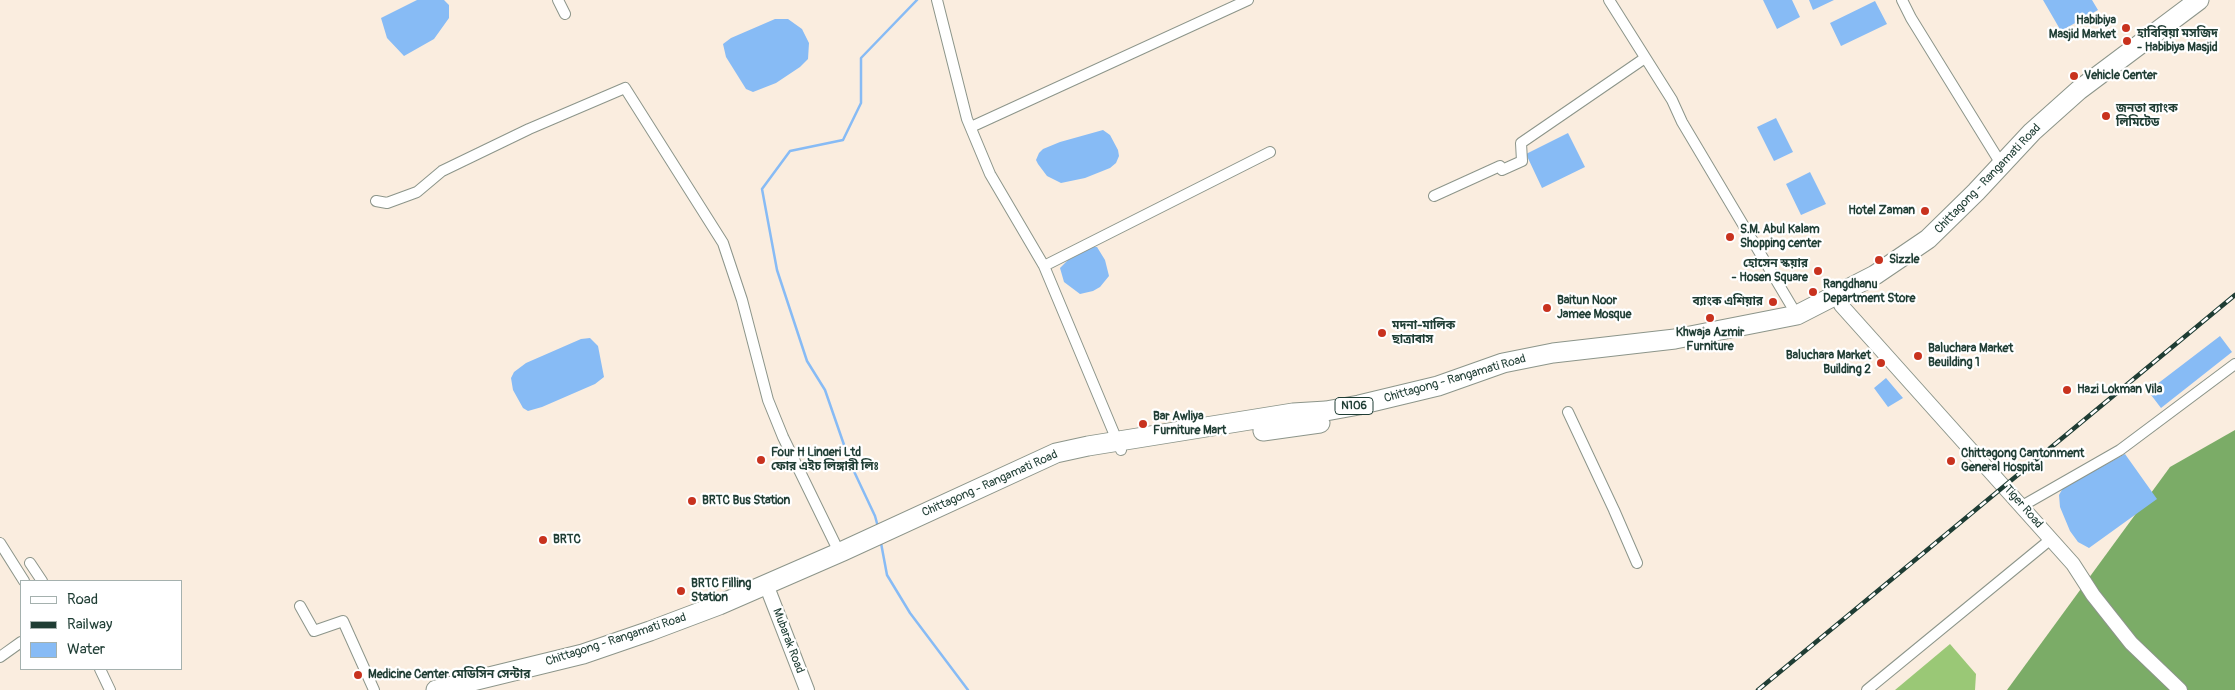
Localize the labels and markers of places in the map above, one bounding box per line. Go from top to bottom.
place label: Habibiya Masjid Market [2049,14,2116,42]
marker: Habibiya Masjid Market [2120,22,2132,34]
place label: হাবিবিয়া মসজিদ - Habibiya Masjid [2137,27,2218,55]
marker: হাবিবিয়া মসজিদ - Habibiya Masjid [2121,35,2133,47]
place label: Vehicle Center [2084,69,2157,83]
marker: Vehicle Center [2068,70,2080,82]
place label: জনতা ব্যাংক লিমিটেড [2116,102,2178,130]
marker: জনতা ব্যাংক লিমিটেড [2100,110,2112,122]
place label: Hotel Zaman [1848,204,1915,218]
marker: Hotel Zaman [1919,205,1931,217]
place label: S.M. Abul Kalam Shopping center [1740,223,1821,251]
marker: S.M. Abul Kalam Shopping center [1724,231,1736,243]
place label: Sizzle [1889,253,1919,267]
marker: Sizzle [1873,254,1885,266]
place label: হোসেন স্কয়ার - Hosen Square [1732,257,1808,285]
marker: হোসেন স্কয়ার - Hosen Square [1812,265,1824,277]
place label: Rangdhanu Department Store [1823,278,1915,306]
marker: Rangdhanu Department Store [1807,286,1819,298]
place label: Baitun Noor Jamee Mosque [1557,294,1631,322]
place label: ব্যাংক এশিয়ার [1693,295,1763,309]
marker: ব্যাংক এশিয়ার [1767,296,1779,308]
marker: Baitun Noor Jamee Mosque [1541,302,1553,314]
marker: Khwaja Azmir Furniture [1704,312,1716,324]
place label: মদনা-মালিক ছাত্রাবাস [1392,319,1455,347]
place label: Khwaja Azmir Furniture [1676,326,1744,354]
marker: মদনা-মালিক ছাত্রাবাস [1376,327,1388,339]
place label: Baluchara Market Beuilding 1 [1928,342,2013,370]
place label: Baluchara Market Building 2 [1786,349,1871,377]
marker: Baluchara Market Beuilding 1 [1912,350,1924,362]
marker: Baluchara Market Building 2 [1875,357,1887,369]
place label: Hazi Lokman Vila [2077,383,2162,397]
marker: Hazi Lokman Vila [2061,384,2073,396]
place label: Bar Awliya Furniture Mart [1153,410,1226,438]
marker: Bar Awliya Furniture Mart [1137,418,1149,430]
place label: Four H Lingeri Ltd ফোর এইচ লিঙ্গারী লিঃ [771,446,879,474]
place label: Chittagong Cantonment General Hospital [1961,447,2084,475]
marker: Four H Lingeri Ltd ফোর এইচ লিঙ্গারী লিঃ [755,454,767,466]
marker: Chittagong Cantonment General Hospital [1945,455,1957,467]
place label: BRTC Bus Station [702,494,790,508]
marker: BRTC Bus Station [686,495,698,507]
place label: BRTC [553,533,581,547]
marker: BRTC [537,534,549,546]
place label: BRTC Filling Station [691,577,751,605]
marker: BRTC Filling Station [675,585,687,597]
place label: Medicine Center মেডিসিন সেন্টার [368,668,530,682]
marker: Medicine Center মেডিসিন সেন্টার [352,669,364,681]

